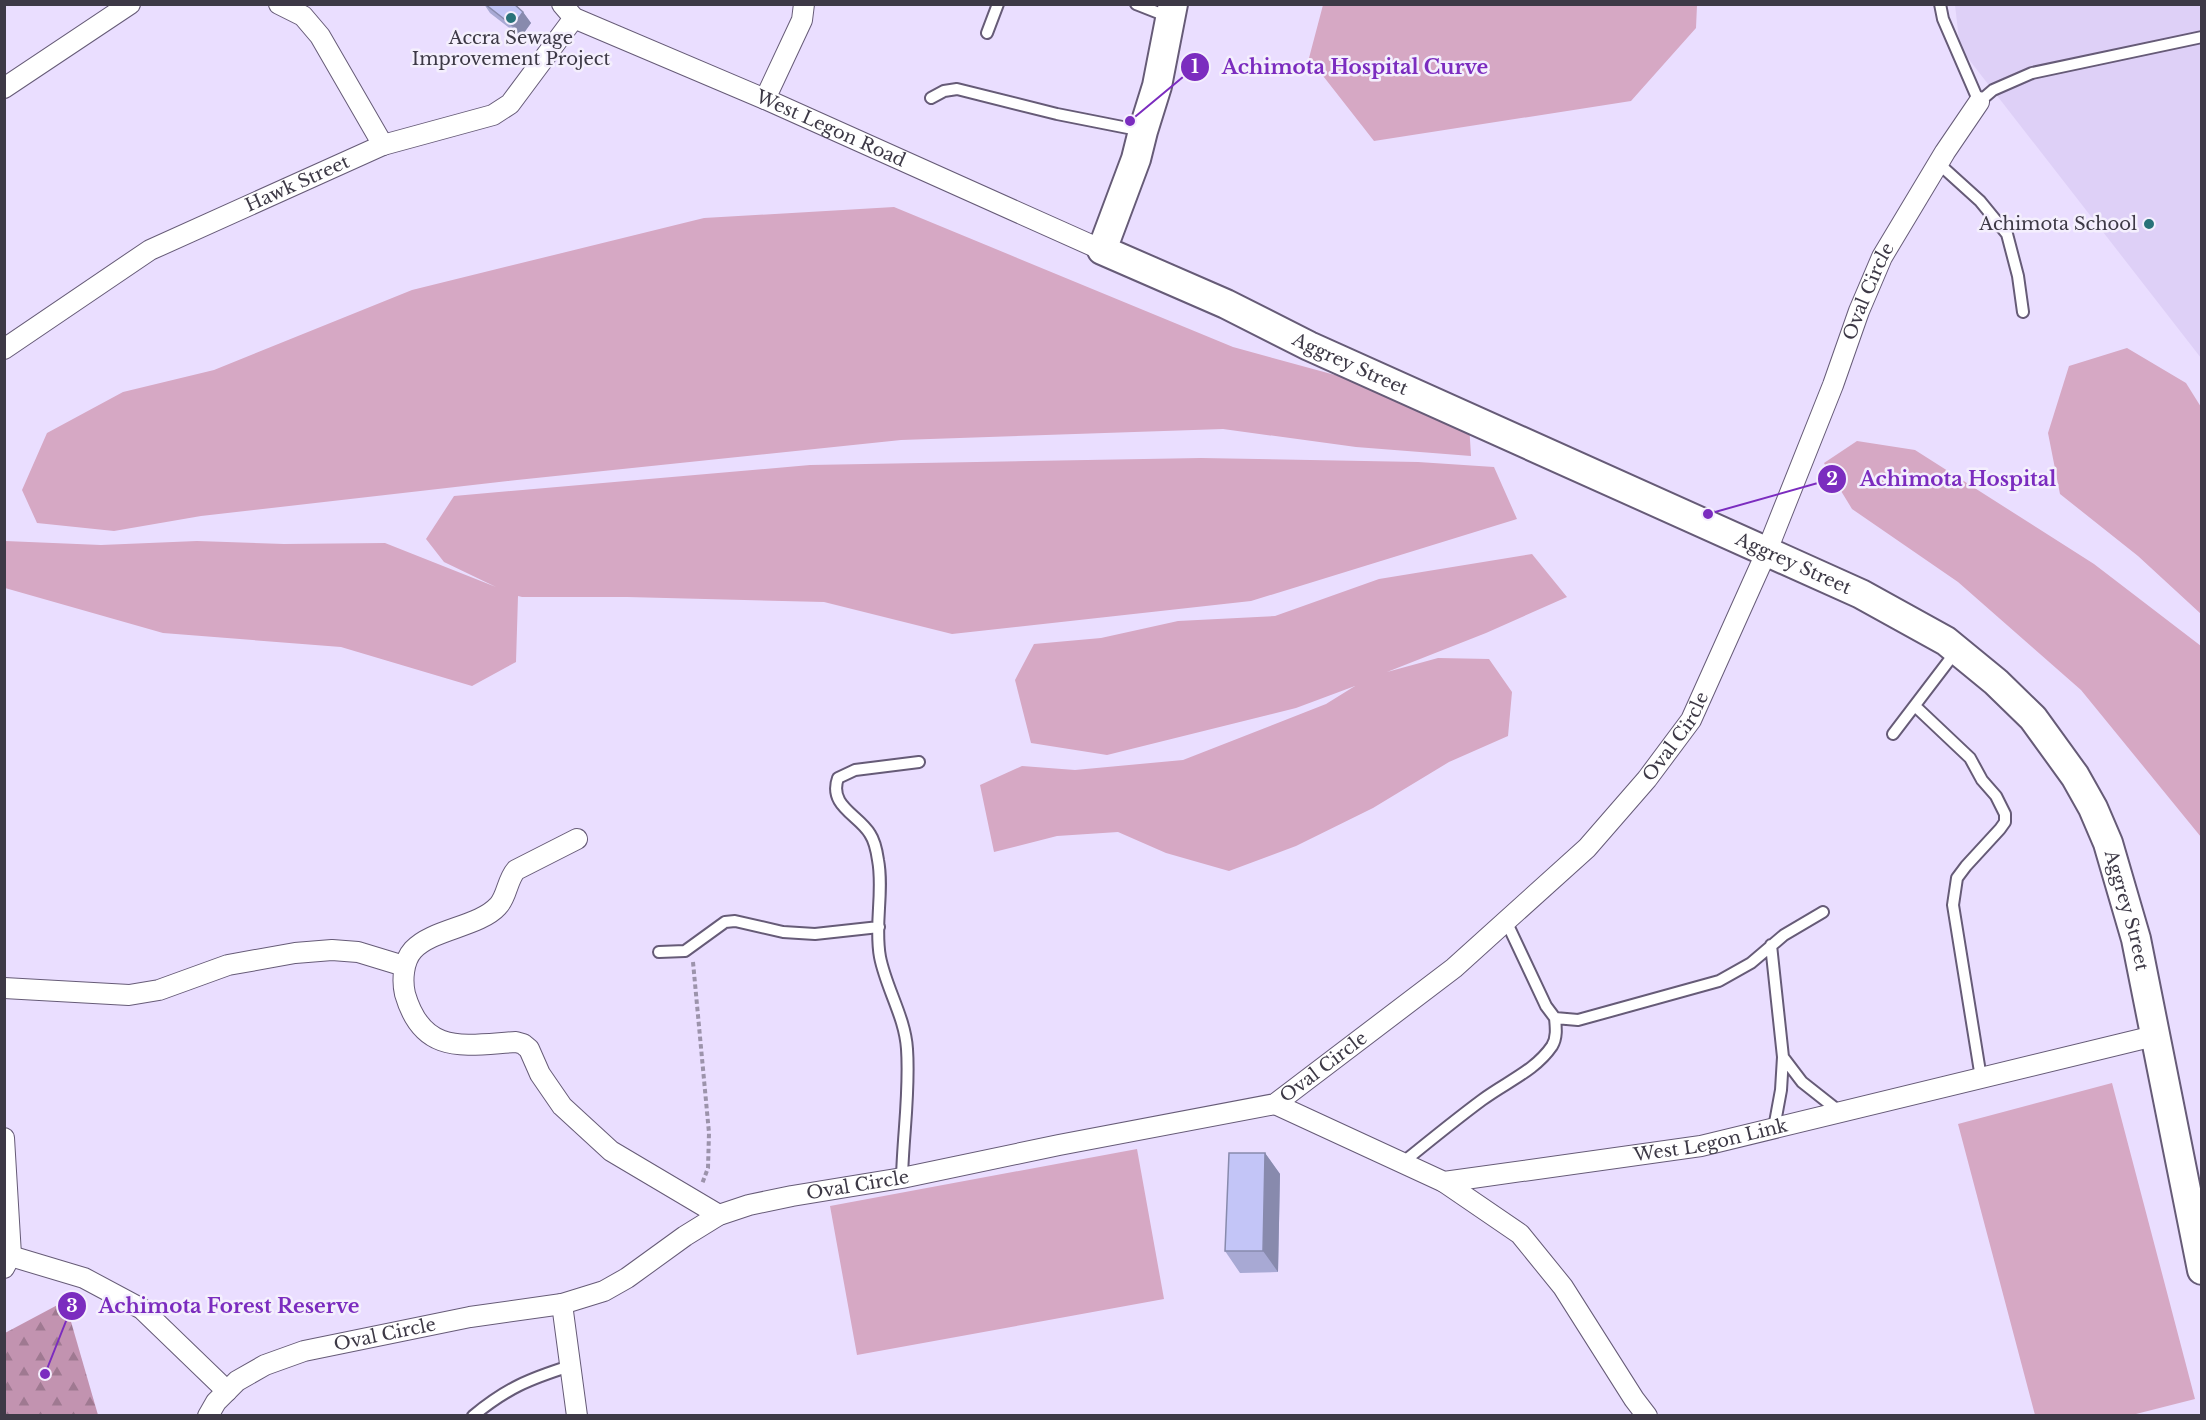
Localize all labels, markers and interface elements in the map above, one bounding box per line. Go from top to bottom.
marker: Accra Sewage Improvement Project [504,11,518,25]
place label: Accra Sewage Improvement Project [412,27,610,70]
callout: Achimota Hospital Curve [1180,48,1500,86]
text: Achimota Hospital Curve [1221,55,1488,79]
text: 1 [1191,56,1199,78]
street label: West Legon Road [752,85,909,172]
street label: Hawk Street [242,151,353,217]
place label: Achimota School [1978,213,2137,235]
marker: Achimota School [2142,217,2156,231]
street label: Oval Circle [1839,239,1899,343]
street label: Aggrey Street [1288,328,1411,400]
callout: Achimota Hospital [1817,460,2068,498]
text: Achimota Hospital [1859,467,2056,491]
text: 2 [1826,468,1838,490]
street label: Aggrey Street [1731,528,1855,599]
street label: Oval Circle [1638,688,1713,786]
street label: Aggrey Street [2099,847,2153,973]
street label: Oval Circle [1276,1027,1371,1107]
street label: West Legon Link [1631,1114,1790,1166]
street label: Oval Circle [805,1166,911,1204]
callout: Achimota Forest Reserve [57,1287,372,1325]
text: Achimota Forest Reserve [97,1294,360,1318]
text: 3 [66,1295,78,1317]
street label: Oval Circle [332,1313,438,1356]

